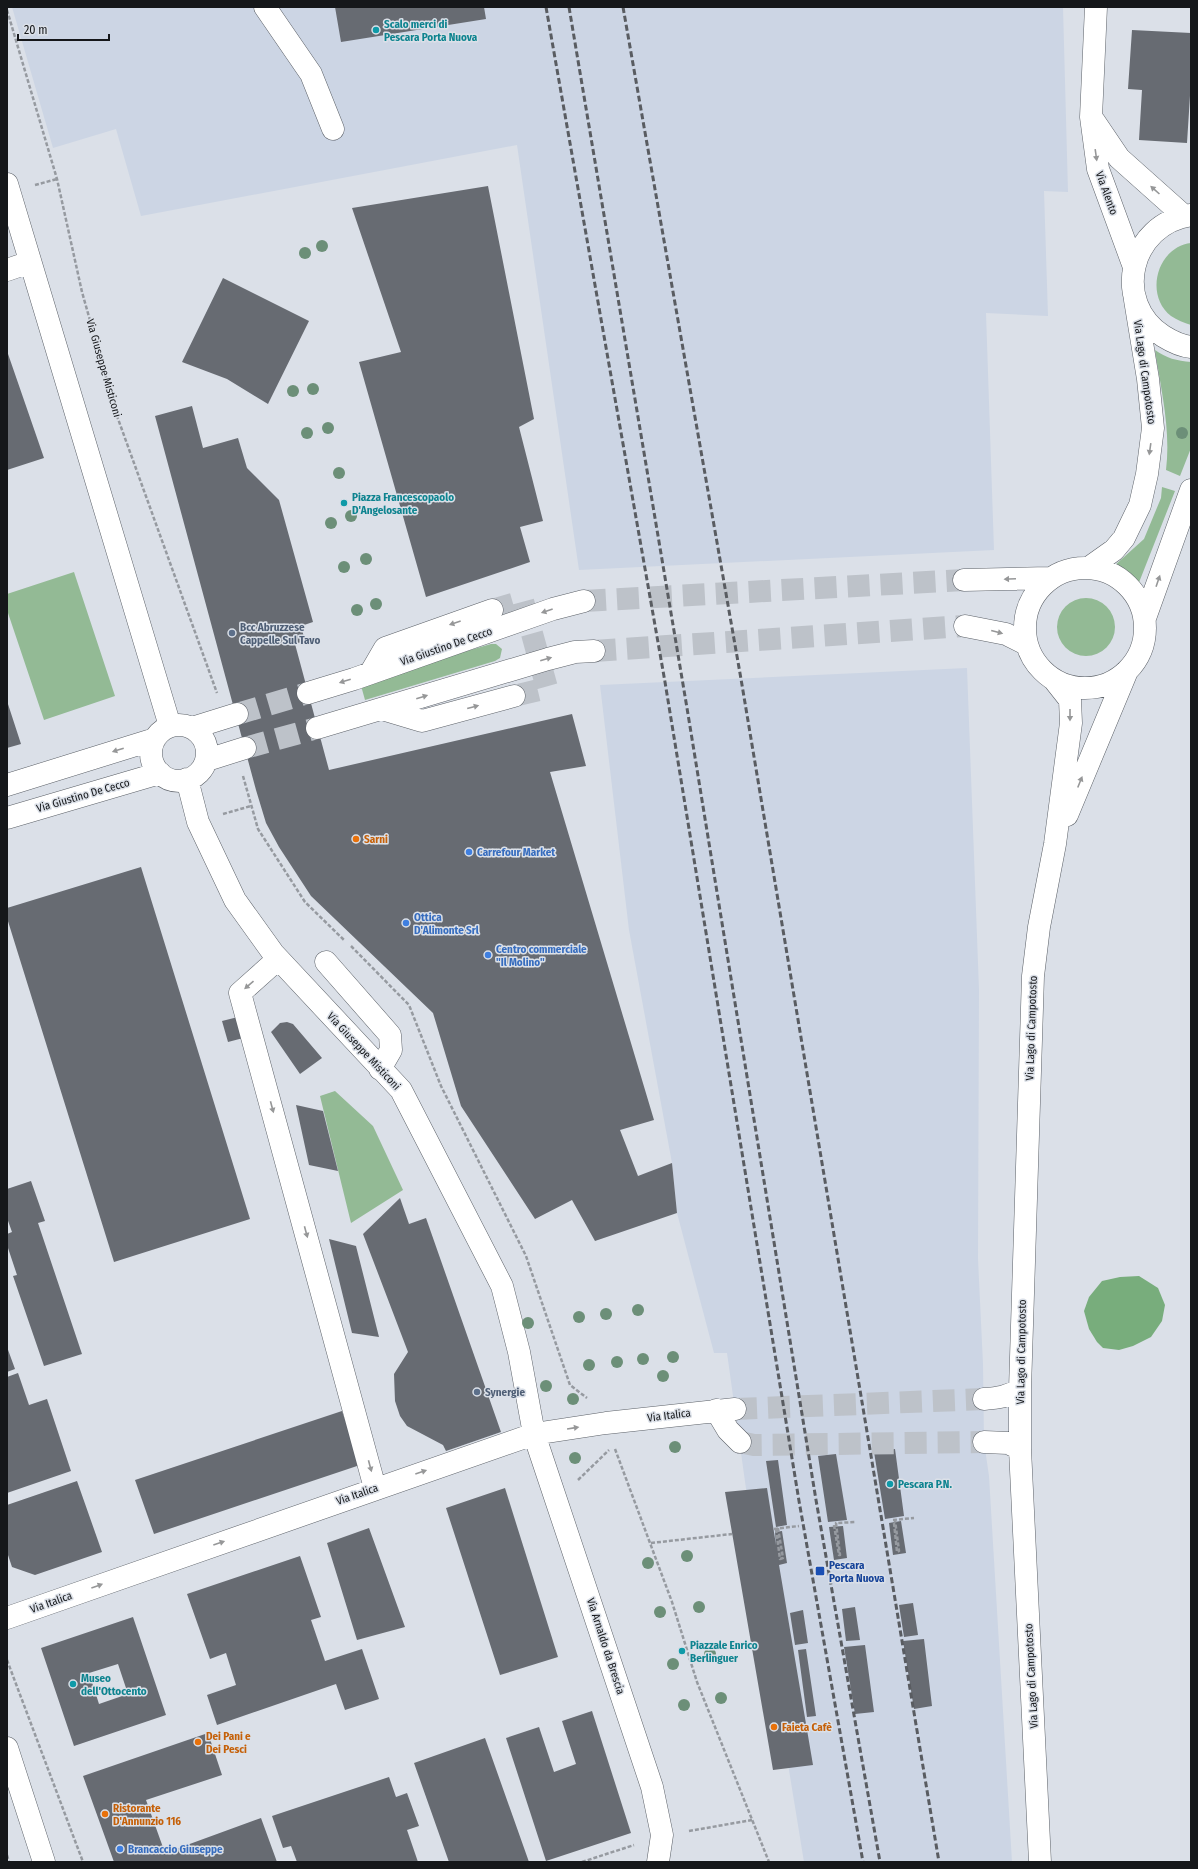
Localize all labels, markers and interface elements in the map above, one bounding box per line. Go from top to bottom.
scale bar [18,16,109,42]
place label: Scalo merci di Pescara Porta Nuova [384,18,478,44]
text: 20 m [24,23,48,37]
marker: Scalo merci di Pescara Porta Nuova [371,25,381,35]
one-way arrow [1093,149,1099,161]
street label: Via Alento [1093,170,1120,217]
one-way arrow [1150,185,1160,194]
street label: Via Giuseppe Misticoni [83,318,124,419]
street label: Via Lago di Campotosto [1131,319,1158,425]
one-way arrow [1147,443,1153,456]
place label: Piazza Francescopaolo D'Angelosante [352,491,454,517]
marker: Piazza Francescopaolo D'Angelosante [339,498,349,508]
one-way arrow [1155,575,1161,587]
one-way arrow [1003,576,1016,582]
one-way arrow [540,608,552,614]
one-way arrow [449,620,461,626]
place label: Bcc Abruzzese Cappelle Sul Tavo [240,621,320,647]
street label: Via Giustino De Cecco [398,625,494,668]
marker: Bcc Abruzzese Cappelle Sul Tavo [227,628,237,638]
one-way arrow [991,629,1003,635]
one-way arrow [540,656,553,662]
one-way arrow [338,679,350,685]
one-way arrow [416,694,428,700]
one-way arrow [467,704,479,710]
one-way arrow [1067,709,1074,721]
one-way arrow [111,747,123,753]
street label: Via Giustino De Cecco [35,776,131,815]
one-way arrow [1078,776,1084,788]
place label: Sarni [364,833,388,846]
marker: Sarni [351,834,361,844]
place label: Carrefour Market [477,846,555,859]
marker: Carrefour Market [464,847,474,857]
place label: Ottica D'Alimonte Srl [414,911,480,937]
marker: Ottica D'Alimonte Srl [401,918,411,928]
place label: Centro commerciale "Il Molino" [496,943,587,969]
marker: Centro commerciale "Il Molino" [483,950,493,960]
street label: Via Lago di Campotosto [1023,975,1040,1081]
one-way arrow [244,980,254,990]
street label: Via Giuseppe Misticoni [324,1010,403,1093]
one-way arrow [269,1101,275,1113]
one-way arrow [303,1226,309,1238]
street label: Via Lago di Campotosto [1014,1299,1029,1405]
place label: Synergie [485,1386,525,1399]
marker: Synergie [472,1387,482,1397]
street label: Via Italica [647,1406,692,1425]
one-way arrow [566,1425,579,1431]
one-way arrow [367,1459,373,1472]
one-way arrow [415,1469,427,1475]
place label: Pescara P.N. [898,1478,952,1491]
marker: Pescara P.N. [885,1479,895,1489]
street label: Via Italica [334,1481,380,1508]
one-way arrow [214,1540,226,1546]
place label: Pescara Porta Nuova [829,1559,885,1585]
marker: Pescara Porta Nuova [814,1565,826,1577]
one-way arrow [91,1583,103,1589]
street label: Via Italica [28,1589,74,1616]
street label: Via Arnaldo da Brescia [584,1596,627,1696]
street label: Via Lago di Campotosto [1022,1623,1041,1729]
place label: Piazzale Enrico Berlinguer [690,1639,758,1665]
marker: Piazzale Enrico Berlinguer [677,1646,687,1656]
place label: Museo dell'Ottocento [81,1672,147,1698]
marker: Museo dell'Ottocento [68,1679,78,1689]
place label: Faieta Cafè [782,1721,832,1734]
marker: Faieta Cafè [769,1722,779,1732]
place label: Dei Pani e Dei Pesci [206,1730,251,1756]
marker: Dei Pani e Dei Pesci [193,1737,203,1747]
place label: Ristorante D'Annunzio 116 [113,1802,181,1828]
marker: Ristorante D'Annunzio 116 [100,1809,110,1819]
place label: Brancaccio Giuseppe [128,1843,223,1856]
marker: Brancaccio Giuseppe [115,1844,125,1854]

